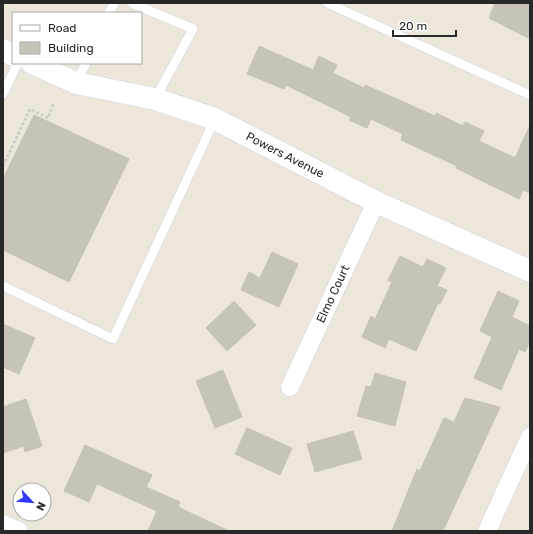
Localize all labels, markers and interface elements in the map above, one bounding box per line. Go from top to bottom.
legend [12,12,142,64]
scale bar [393,12,456,38]
text: 20 m [399,19,427,33]
text: Road [48,21,76,35]
text: Building [48,41,94,55]
street label: Powers Avenue [244,129,327,181]
street label: Elmo Court [314,263,353,325]
north arrow [12,482,52,522]
text: N [33,500,48,513]

